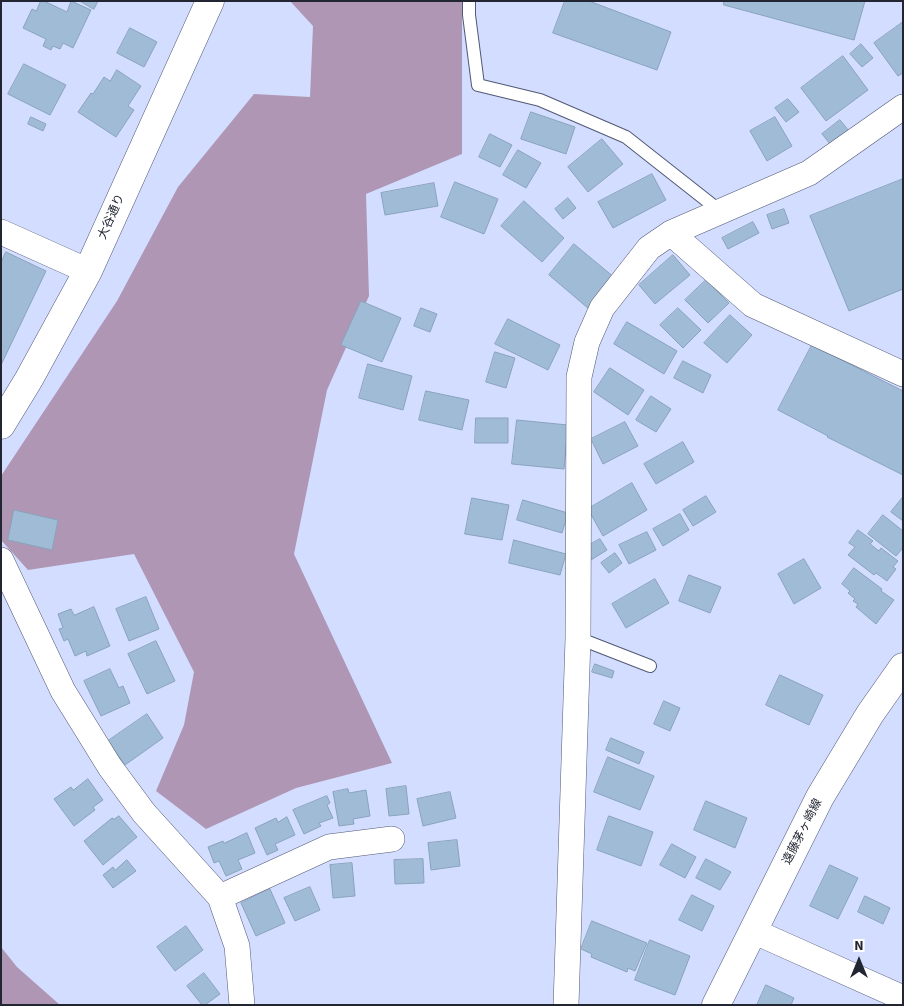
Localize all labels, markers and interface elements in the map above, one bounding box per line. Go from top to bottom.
street label: 大谷通り [96,192,128,242]
street label: 遠藤茅ヶ崎線 [780,797,826,867]
north arrow [834,936,884,986]
text: N [854,936,864,956]

